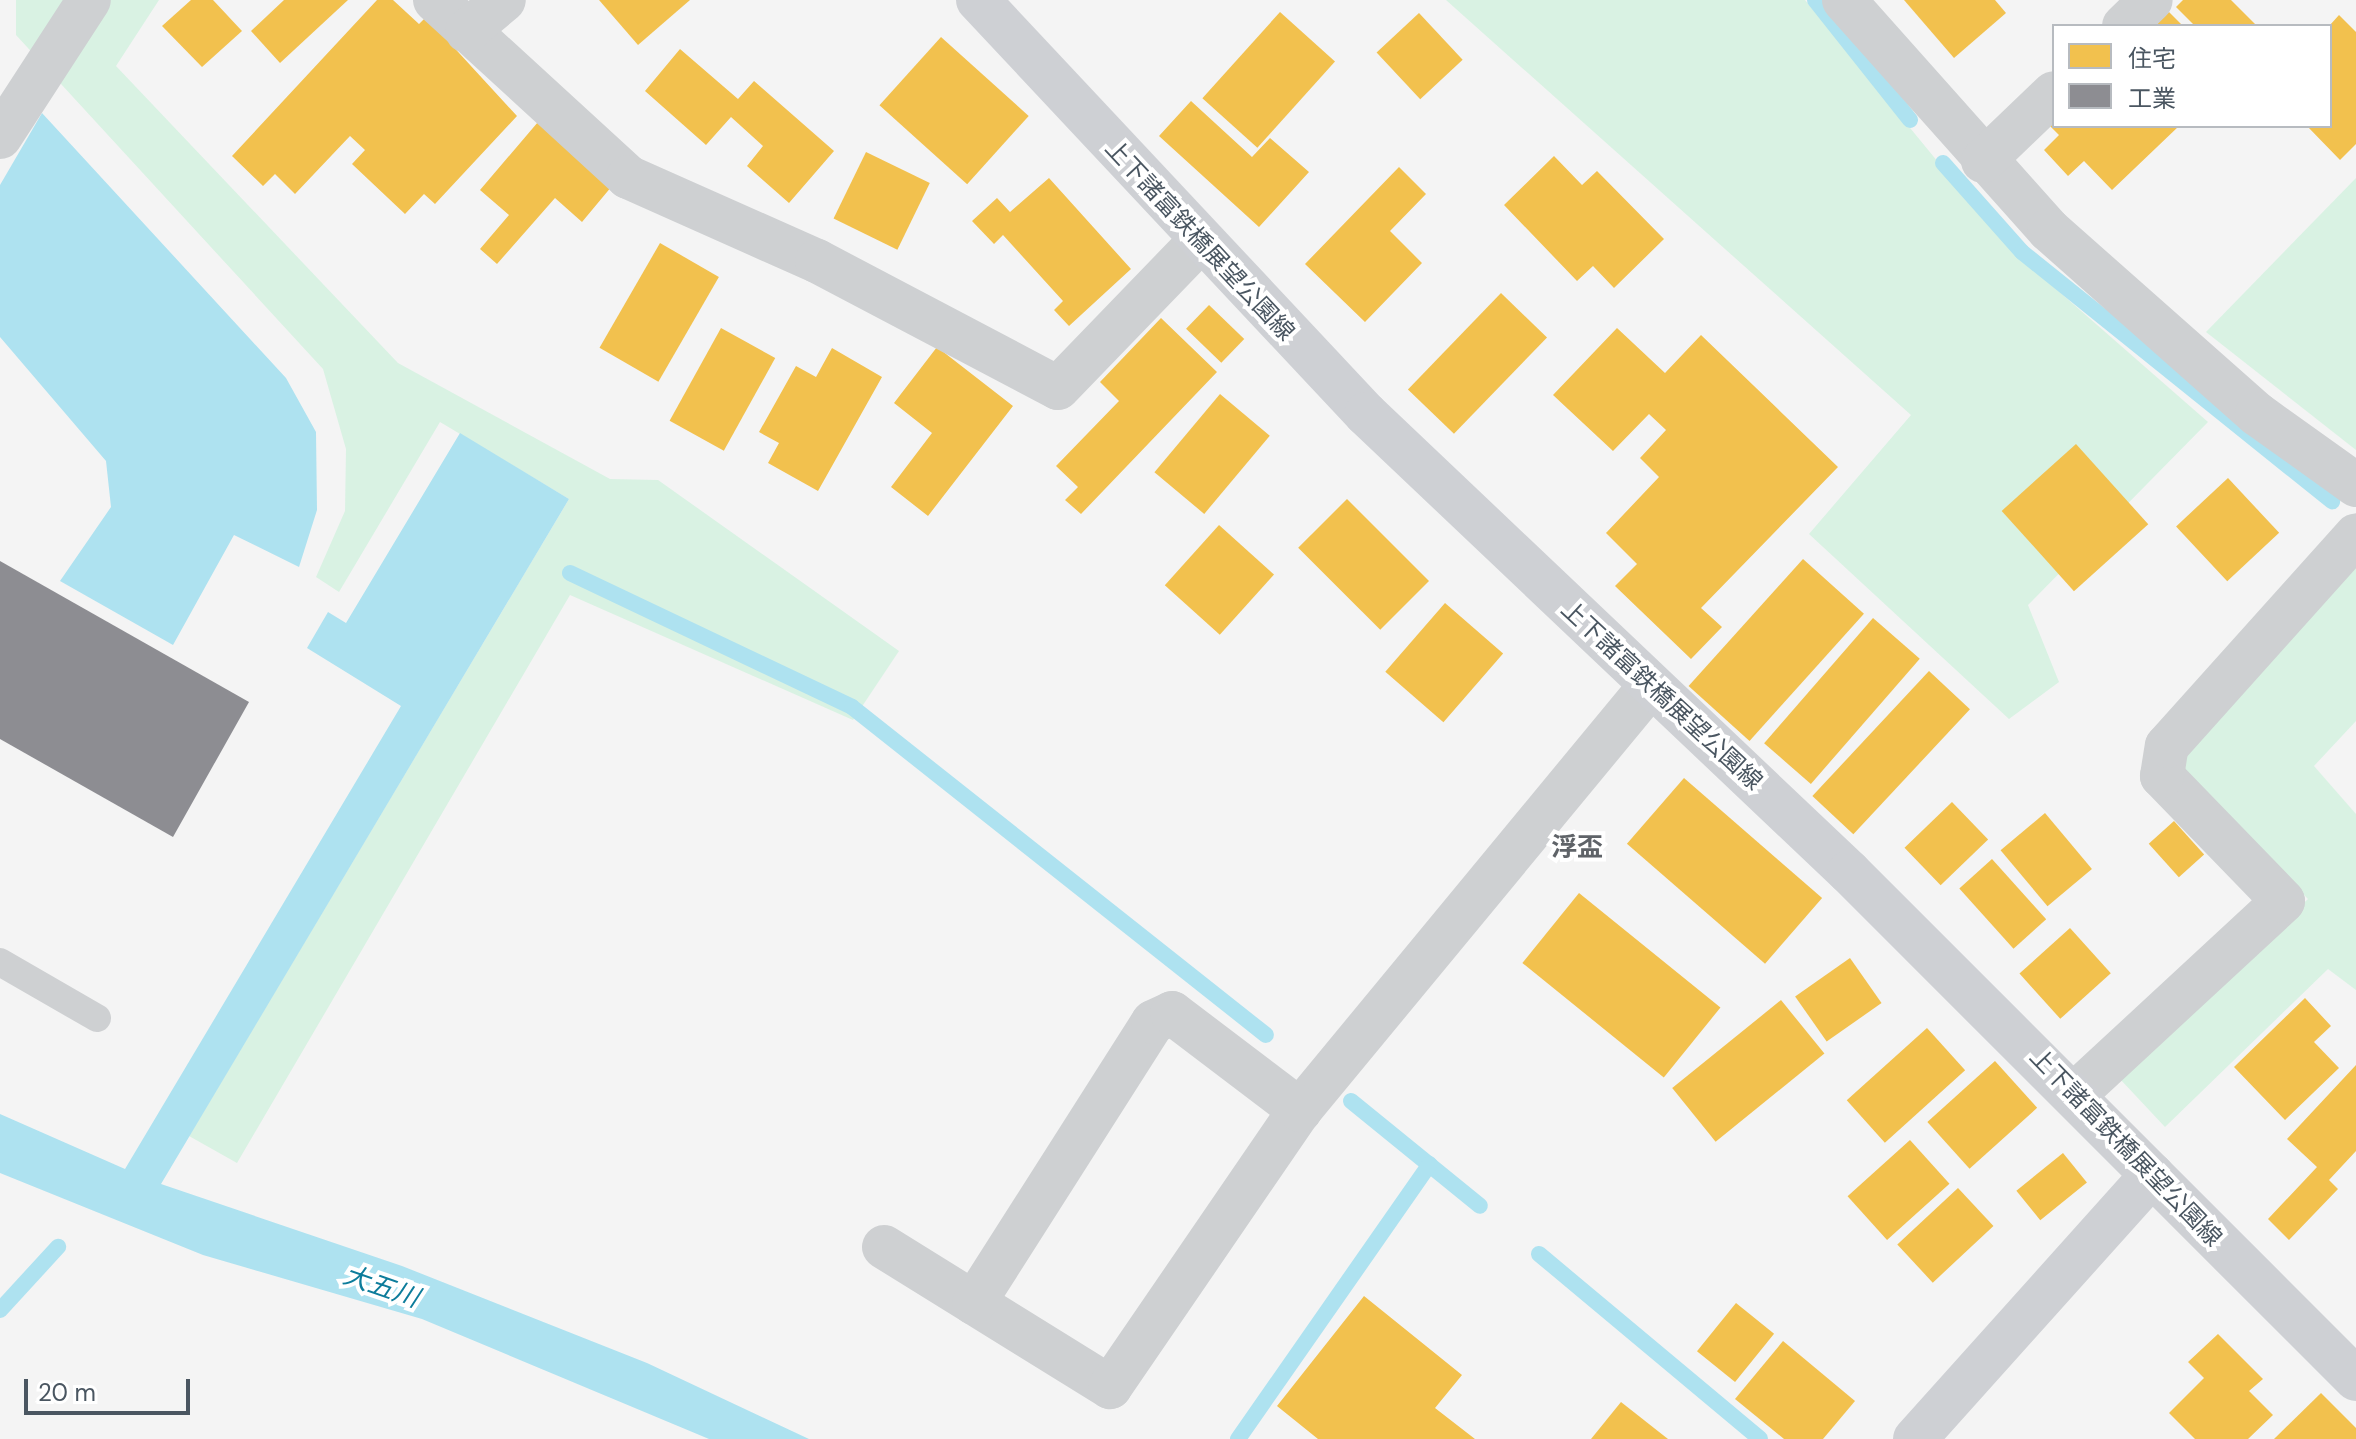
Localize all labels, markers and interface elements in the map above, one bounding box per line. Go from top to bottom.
legend [2052,24,2332,128]
text: 住宅 [2128,43,2176,74]
text: 工業 [2128,83,2176,114]
street label: 上下諸富鉄橋展望公園線 [1099,134,1301,346]
street label: 上下諸富鉄橋展望公園線 [1556,594,1768,796]
district label: 浮盃 [1551,832,1603,864]
street label: 上下諸富鉄橋展望公園線 [2024,1042,2228,1252]
water label: 大五川 [339,1260,423,1314]
scale bar [28,1363,194,1413]
text: 20 m [38,1377,96,1408]

